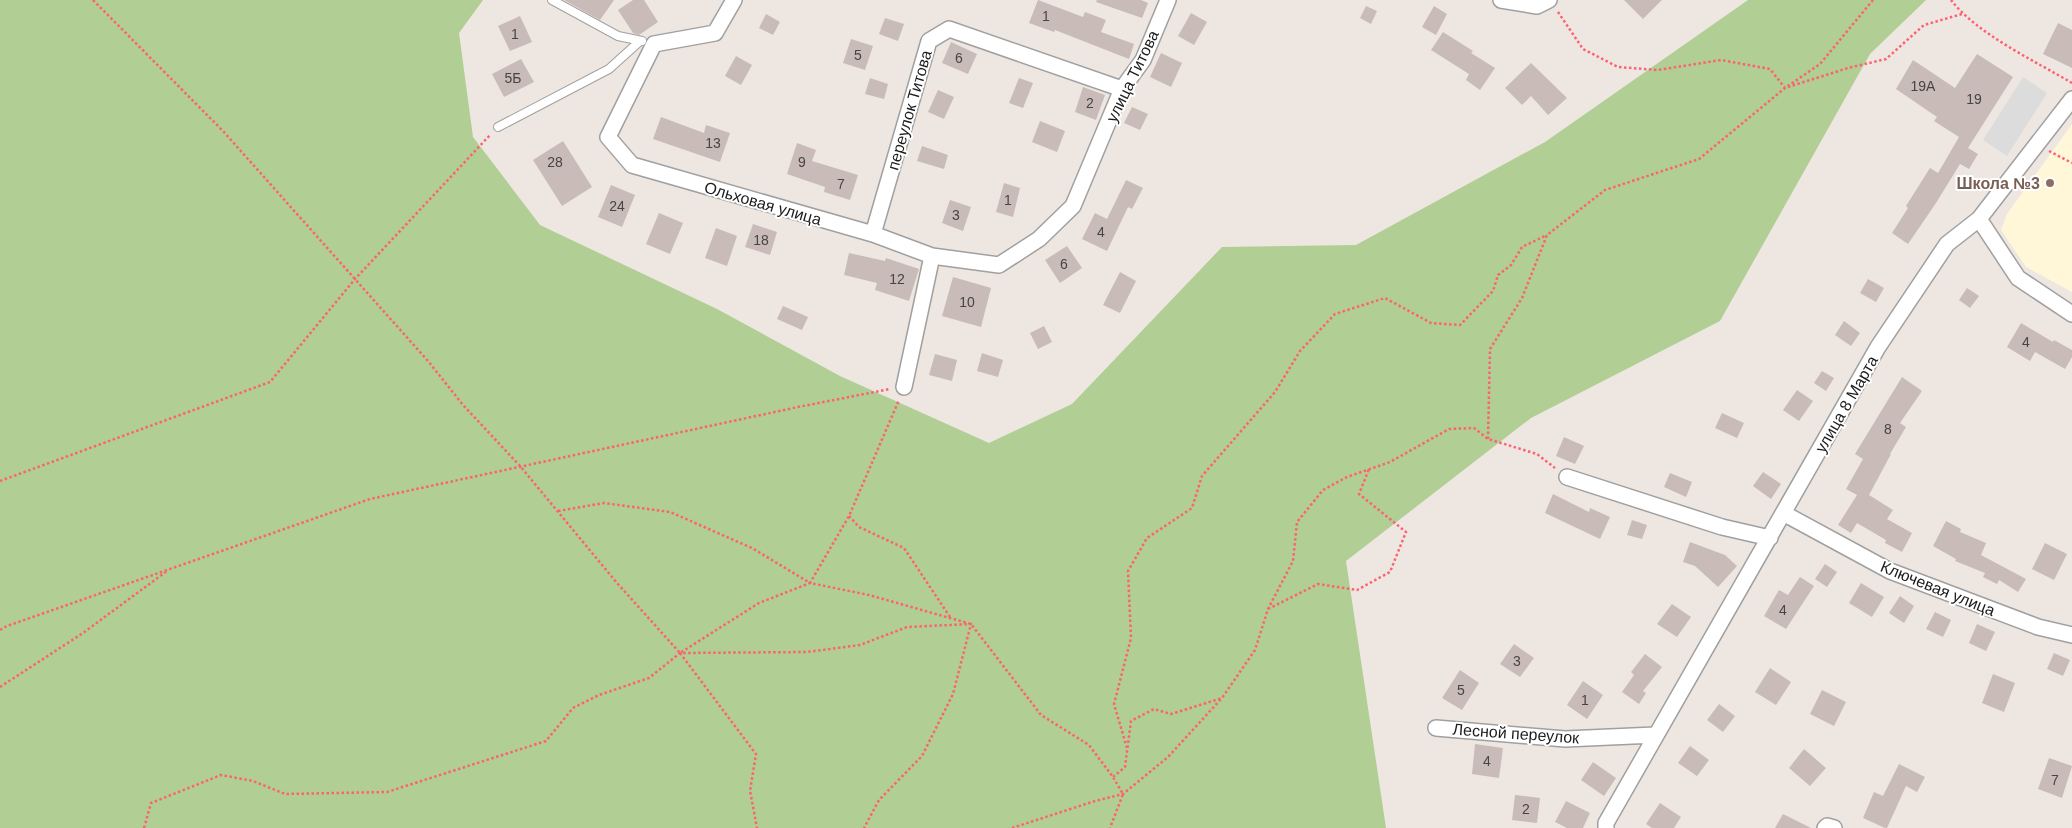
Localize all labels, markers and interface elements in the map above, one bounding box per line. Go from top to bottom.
house number: 1 [1042,8,1050,24]
house number: 1 [511,26,519,42]
street label: улица Титова [1103,28,1162,125]
house number: 5 [854,47,862,63]
street label: переулок Титова [884,48,935,172]
house number: 6 [955,50,963,66]
house number: 5Б [505,70,521,86]
house number: 19А [1911,78,1936,94]
house number: 19 [1966,91,1982,107]
house number: 2 [1086,95,1094,111]
house number: 13 [705,135,721,151]
house number: 28 [547,154,563,170]
house number: 9 [798,154,806,170]
place label: Школа №3 [1957,175,2040,192]
house number: 7 [837,176,845,192]
marker: Школа №3 [2044,177,2056,189]
street label: Ольховая улица [702,179,823,228]
house number: 1 [1004,192,1012,208]
house number: 24 [609,198,625,214]
house number: 3 [952,207,960,223]
house number: 4 [1097,224,1105,240]
house number: 18 [753,232,769,248]
house number: 6 [1060,256,1068,272]
house number: 12 [889,271,905,287]
house number: 10 [959,294,975,310]
house number: 4 [2022,334,2030,350]
street label: улица 8 Марта [1812,353,1881,456]
house number: 8 [1884,421,1892,437]
street label: Ключевая улица [1878,558,1998,619]
house number: 4 [1779,602,1787,618]
house number: 3 [1513,653,1521,669]
house number: 5 [1457,682,1465,698]
house number: 1 [1581,692,1589,708]
street label: Лесной переулок [1452,721,1581,746]
house number: 4 [1483,753,1491,769]
house number: 7 [2051,772,2059,788]
house number: 2 [1522,801,1530,817]

